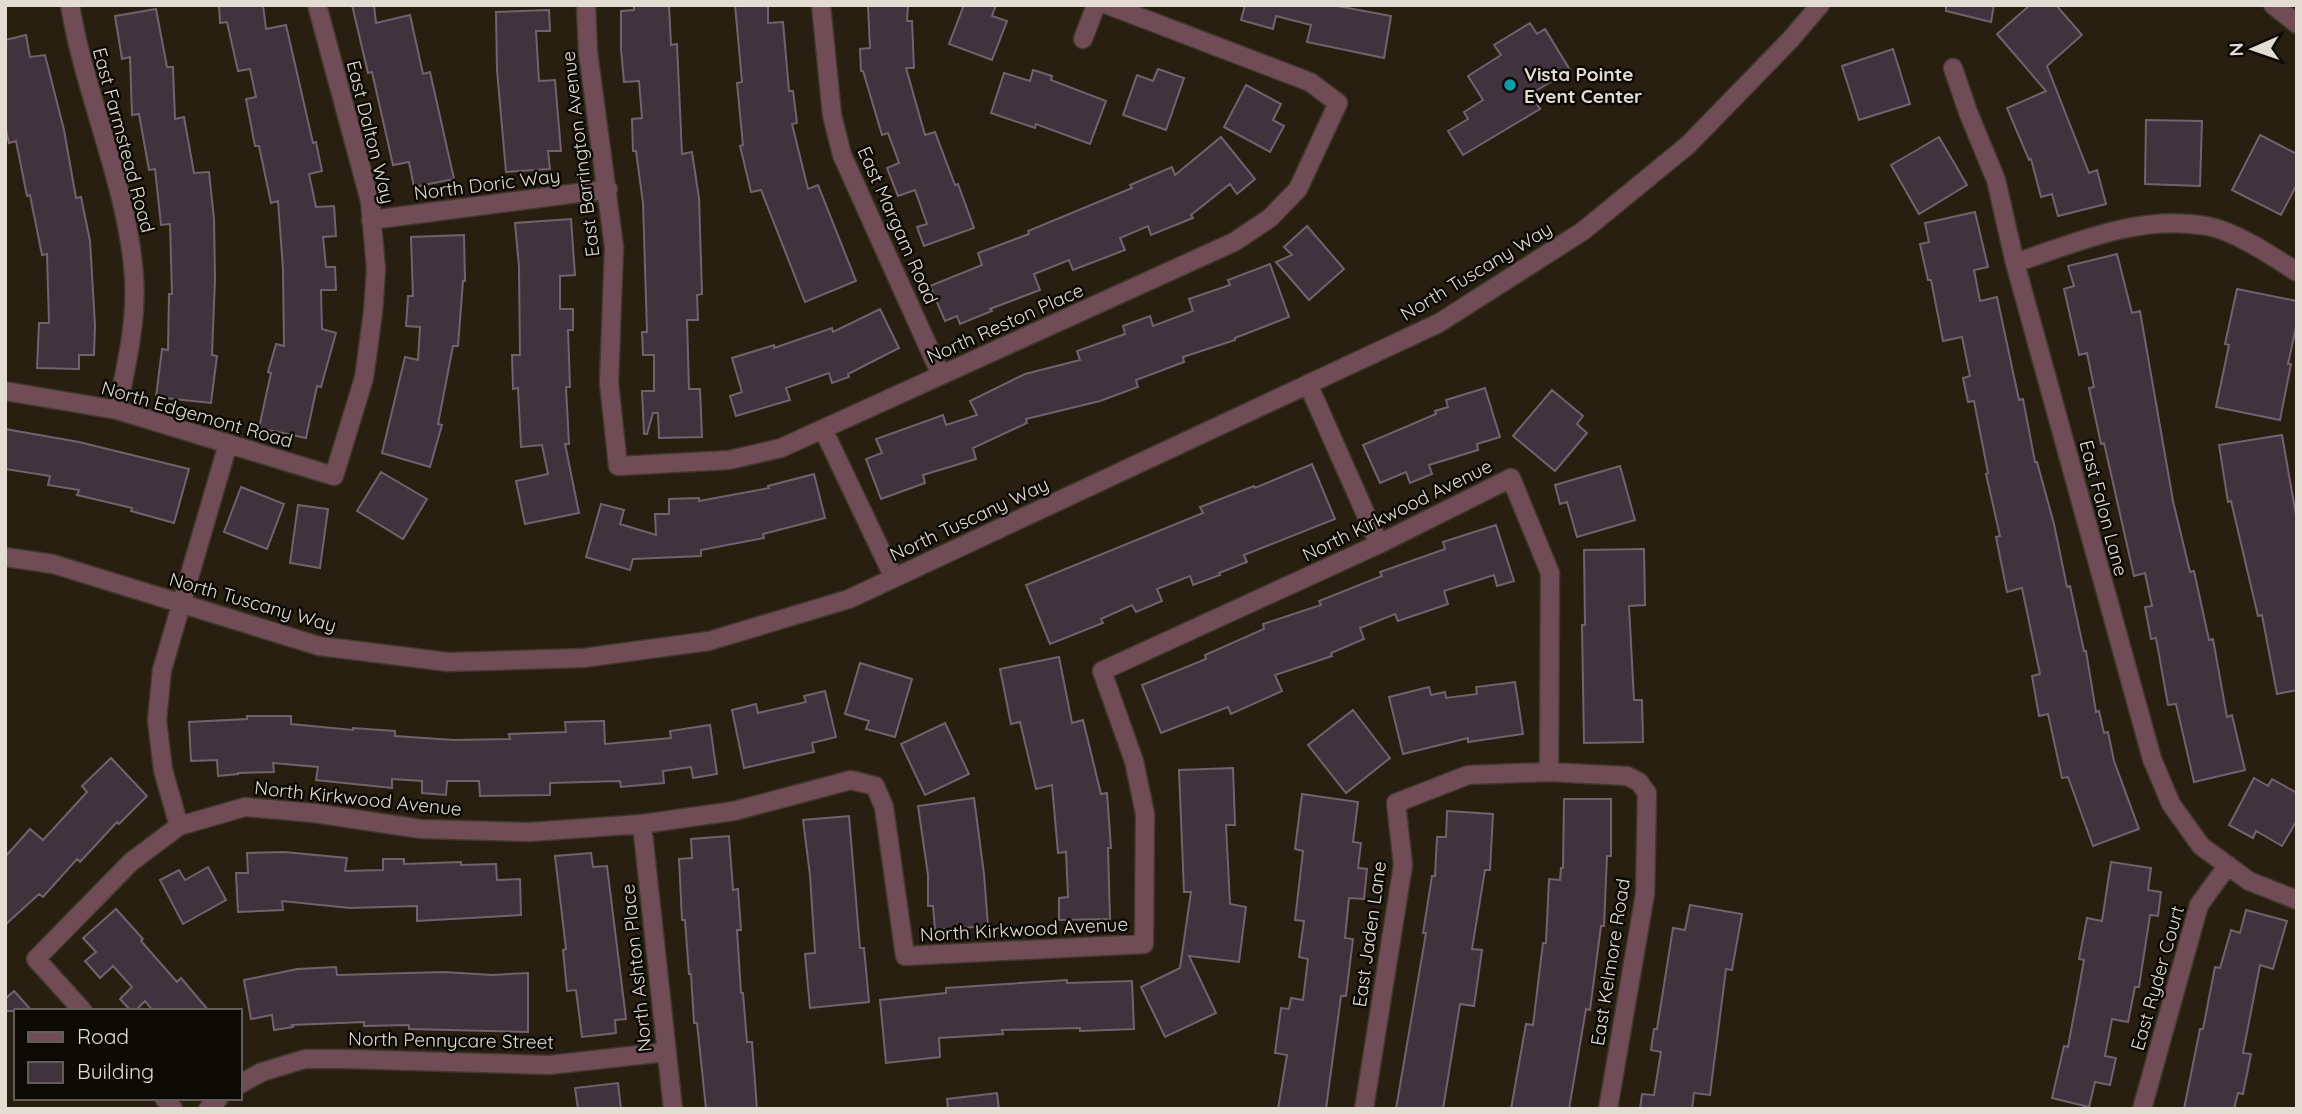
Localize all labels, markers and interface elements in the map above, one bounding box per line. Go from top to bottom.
north arrow [2218,14,2288,84]
text: N [2224,42,2248,57]
street label: East Farmstead Road [88,45,160,235]
street label: East Barrington Avenue [555,50,605,258]
street label: East Dalton Way [342,58,400,206]
place label: Vista Pointe Event Center [1524,62,1642,108]
marker: Vista Pointe Event Center [1502,77,1518,93]
street label: East Margam Road [852,142,944,308]
street label: North Doric Way [412,163,562,205]
street label: North Tuscany Way [1396,216,1556,326]
street label: North Reston Place [923,278,1087,368]
street label: North Edgemont Road [99,375,295,453]
street label: East Falon Lane [2074,437,2134,579]
street label: North Kirkwood Avenue [1298,454,1496,566]
street label: North Tuscany Way [886,472,1052,566]
street label: North Tuscany Way [167,567,339,637]
street label: North Kirkwood Avenue [253,775,463,821]
street label: East Jaden Lane [1347,860,1391,1008]
street label: East Kelmore Road [1585,877,1635,1047]
street label: North Ashton Place [615,883,657,1053]
street label: East Ryder Court [2125,903,2189,1053]
street label: North Kirkwood Avenue [919,912,1129,946]
legend [14,1009,242,1100]
text: Road [77,1023,129,1049]
street label: North Pennycare Street [348,1026,554,1054]
text: Building [77,1058,154,1084]

